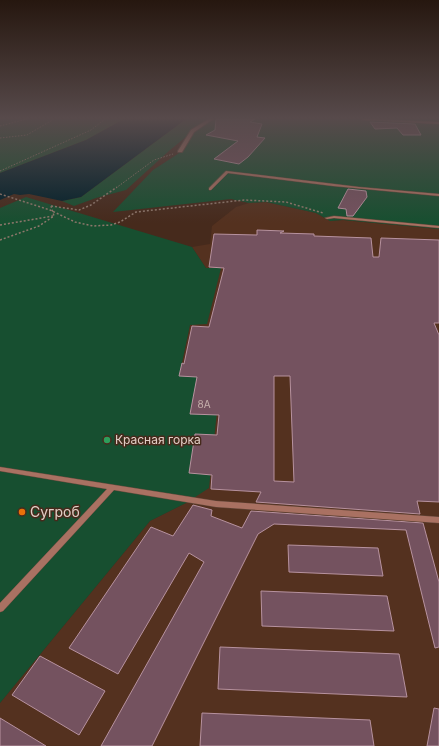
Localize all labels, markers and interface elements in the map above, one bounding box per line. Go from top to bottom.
house number: 8А [197,398,211,410]
place label: Красная горка [115,432,201,447]
marker: Красная горка [102,435,112,445]
place label: Сугроб [30,503,80,520]
marker: Сугроб [17,507,27,517]

